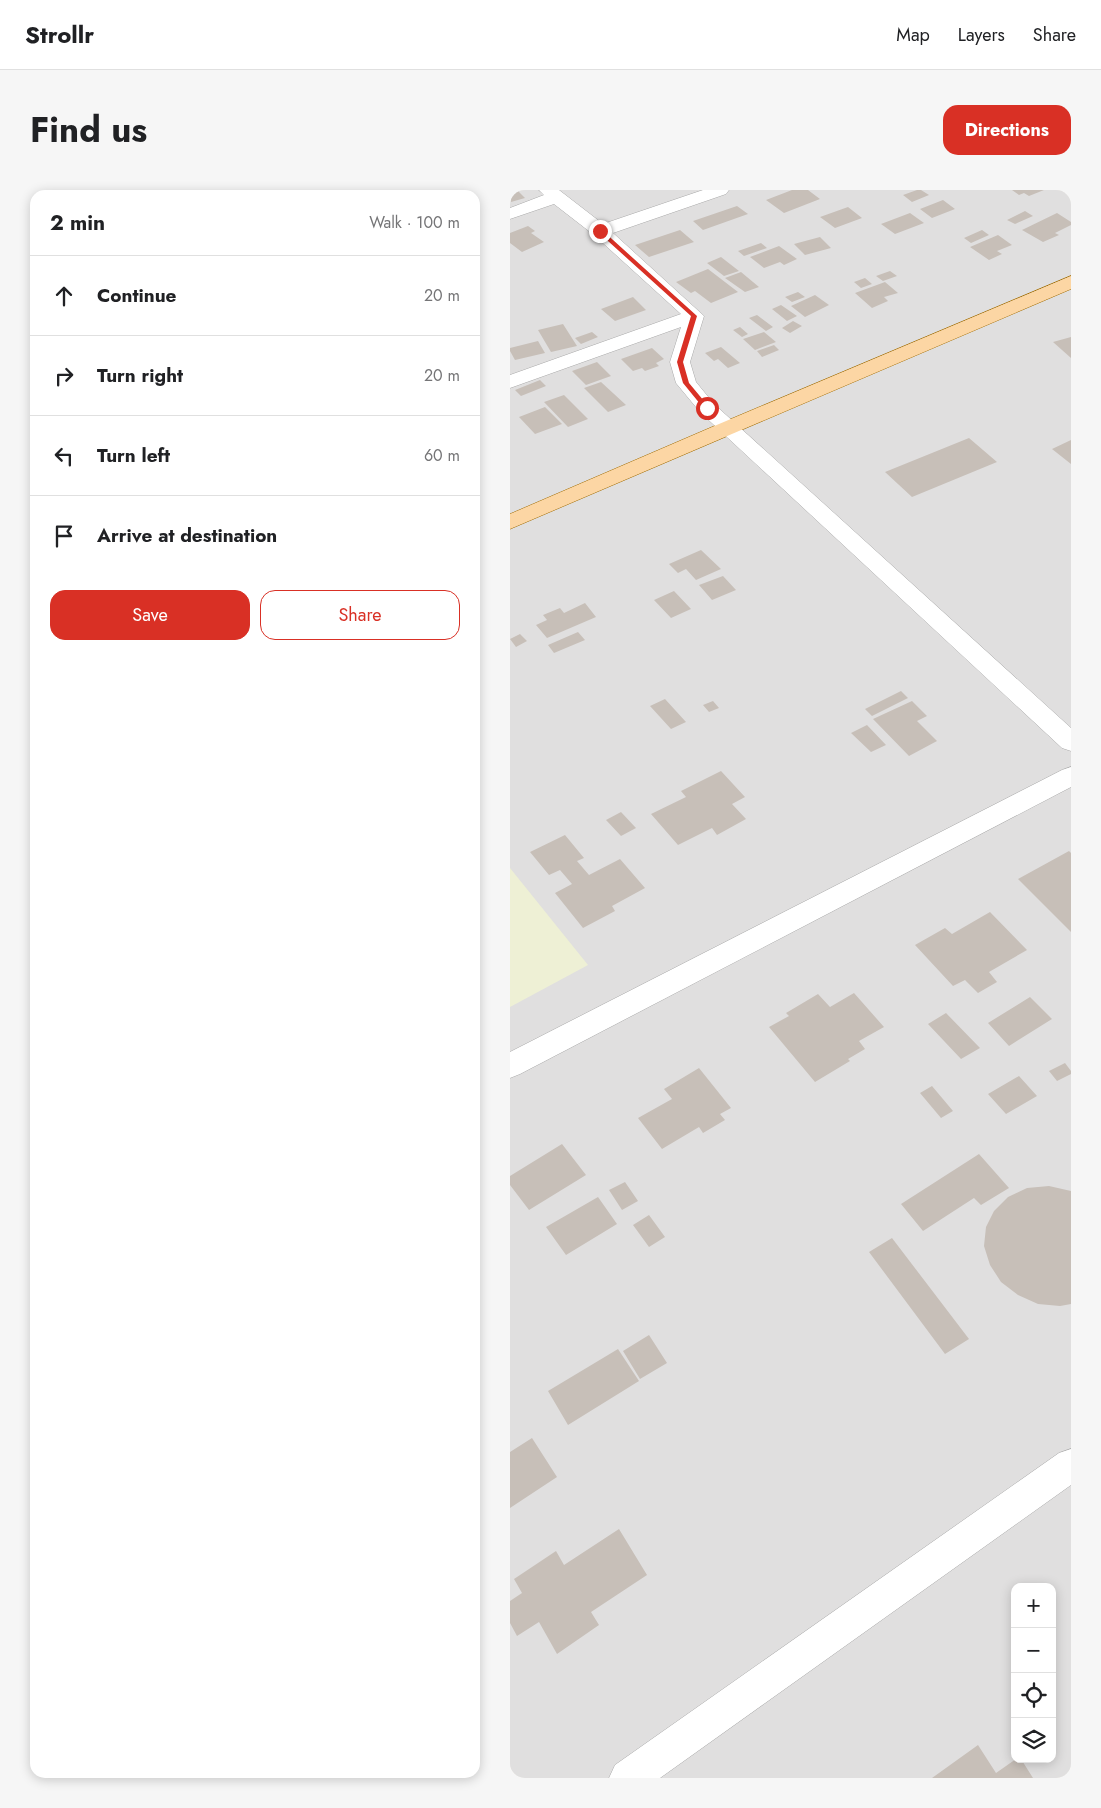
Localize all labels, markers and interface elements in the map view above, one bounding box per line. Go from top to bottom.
text: Strollr [25,17,94,52]
text: Map [896,22,930,48]
text: Layers [958,22,1005,48]
text: Share [1033,22,1076,48]
text: Find us [30,105,147,155]
button: Directions [943,105,1071,155]
text: 2 min [50,208,105,238]
text: Walk · 100 m [369,211,460,234]
route end [589,220,612,243]
icon: ahead [50,282,78,310]
text: Continue [97,282,176,309]
text: 20 m [424,284,460,307]
icon: right [50,362,78,390]
text: Turn right [97,362,183,389]
text: 20 m [424,364,460,387]
route start [696,397,719,420]
icon: left [50,442,78,470]
text: Turn left [97,442,170,469]
text: 60 m [424,444,460,467]
icon: arrive [50,522,78,550]
text: Arrive at destination [97,522,277,549]
button: Save [50,590,250,640]
button: Share [260,590,460,640]
map controls [1011,1583,1056,1763]
button: + [1011,1583,1056,1628]
button: − [1011,1628,1056,1673]
button: locate [1011,1673,1056,1718]
button: layers [1011,1718,1056,1763]

